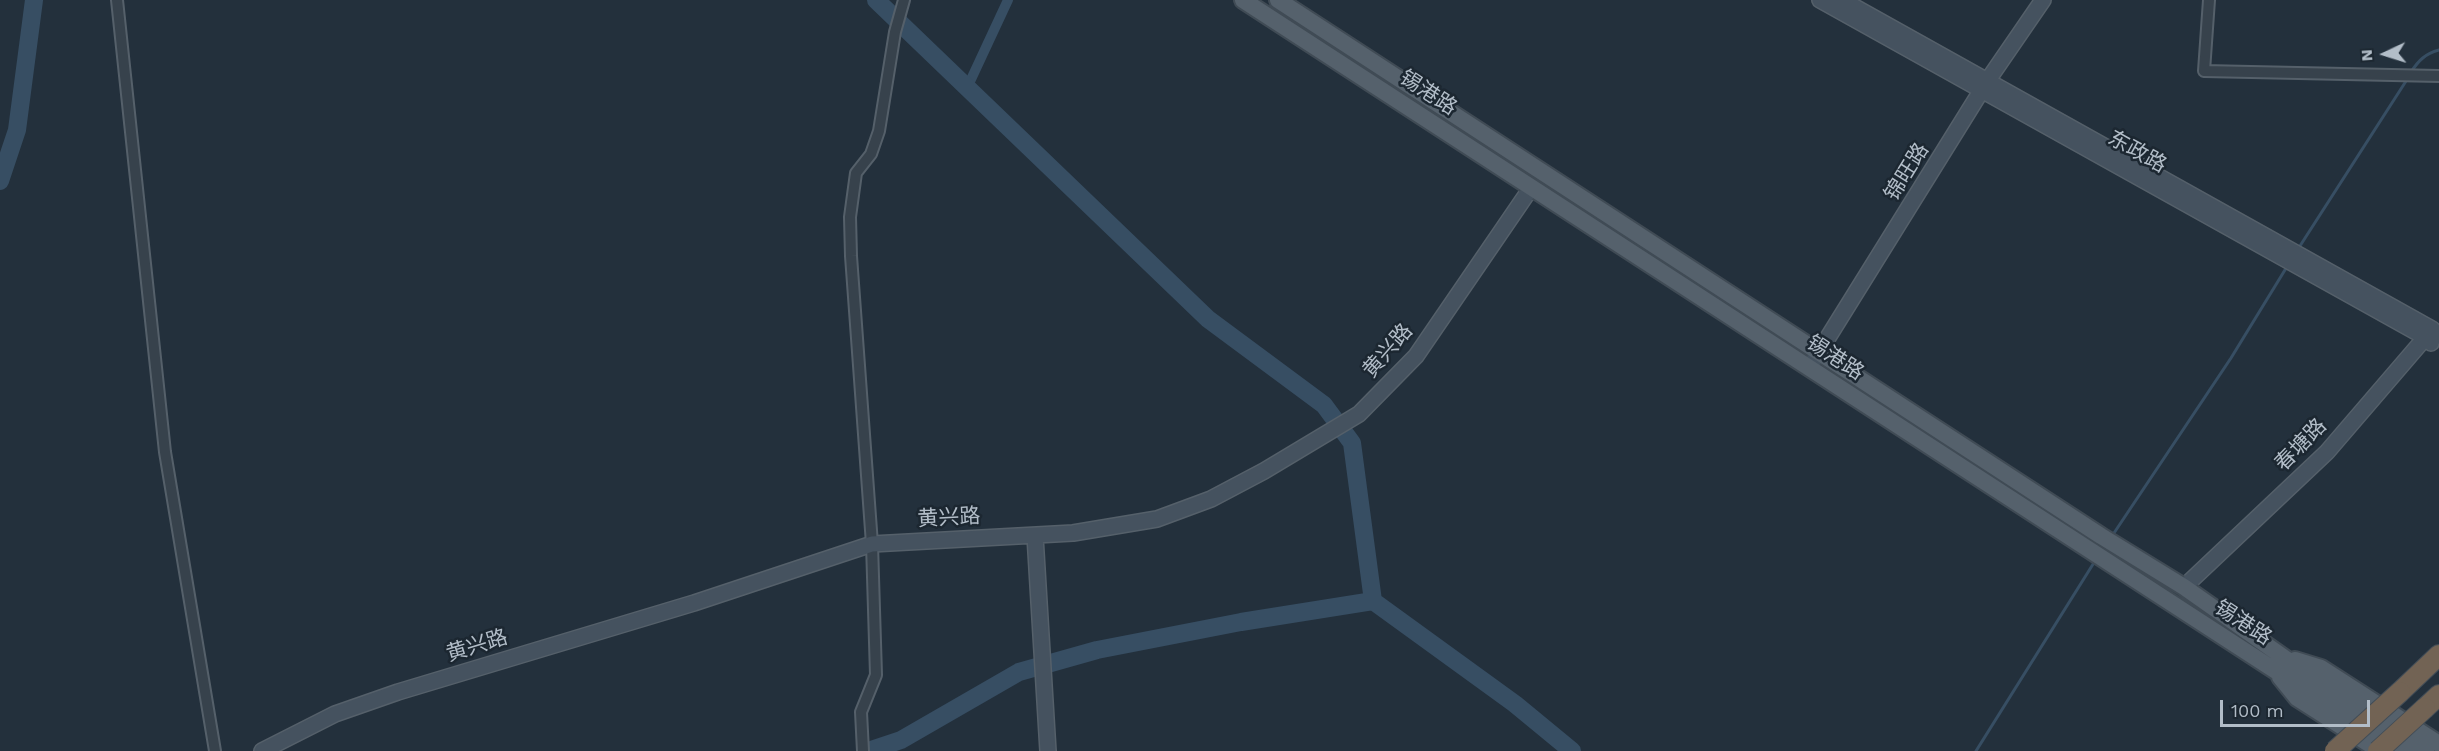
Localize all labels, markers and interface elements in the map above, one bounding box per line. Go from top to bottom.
north arrow [2355,24,2415,84]
text: N [2357,49,2376,62]
street label: 锡港路 [1395,65,1461,121]
street label: 东政路 [2103,126,2171,178]
street label: 锦旺路 [1880,139,1934,205]
street label: 黄兴路 [1358,319,1418,383]
street label: 锡港路 [1802,330,1868,386]
street label: 春塘路 [2270,414,2332,476]
street label: 黄兴路 [917,504,981,532]
street label: 锡港路 [2210,595,2276,651]
street label: 黄兴路 [443,625,511,667]
scale bar [2223,688,2373,726]
text: 100 m [2231,700,2284,721]

